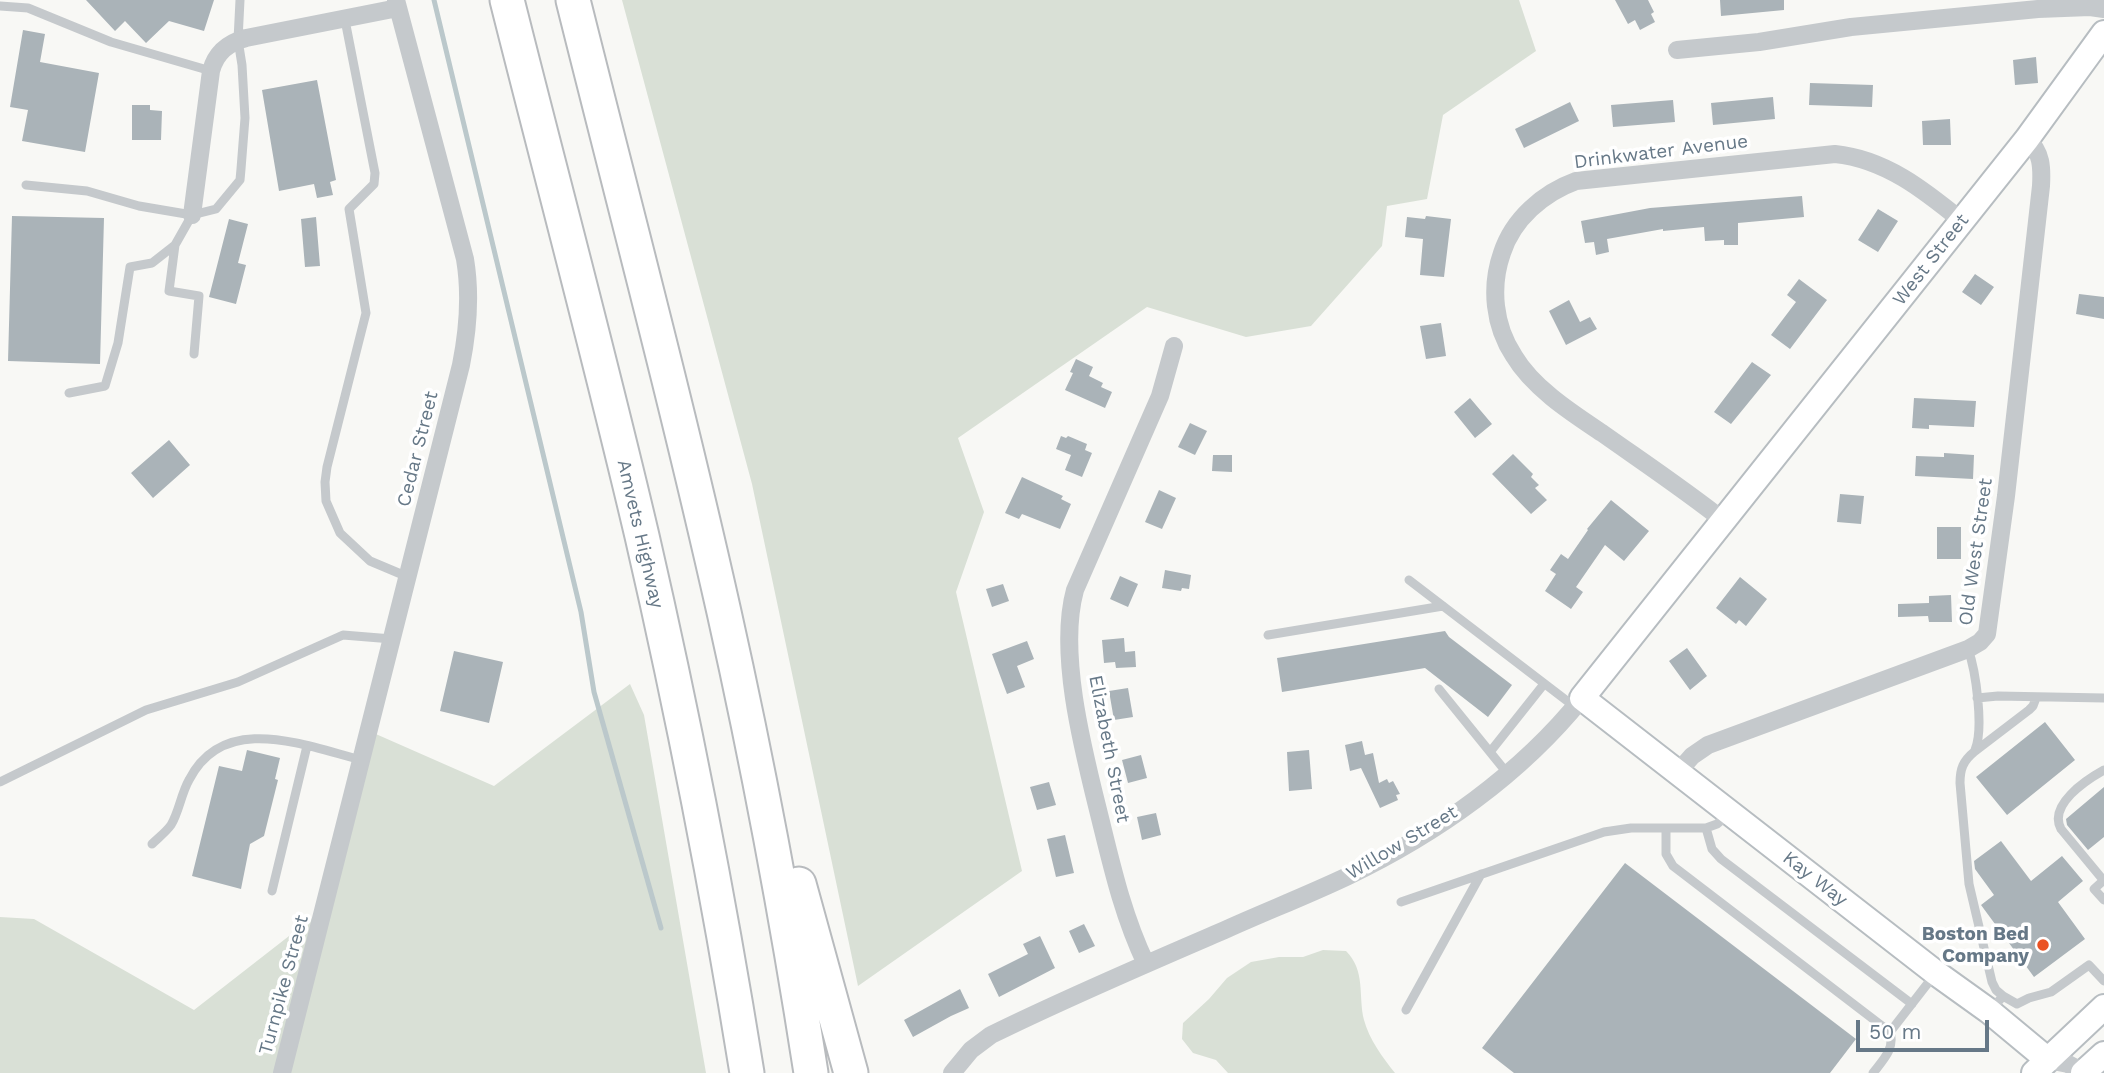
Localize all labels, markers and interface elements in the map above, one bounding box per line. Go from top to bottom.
street label: Drinkwater Avenue [1573,130,1749,174]
street label: West Street [1888,210,1974,310]
street label: Cedar Street [393,389,443,509]
street label: Amvets Highway [612,457,668,611]
street label: Old West Street [1954,477,1998,627]
street label: Elizabeth Street [1084,673,1134,825]
street label: Willow Street [1342,801,1462,885]
street label: Kay Way [1778,847,1852,911]
street label: Turnpike Street [254,913,314,1057]
place label: Boston Bed Company [1922,923,2029,967]
marker: Boston Bed Company [2035,937,2051,953]
scale bar [1859,1006,1992,1050]
text: 50 m [1869,1019,1921,1044]

